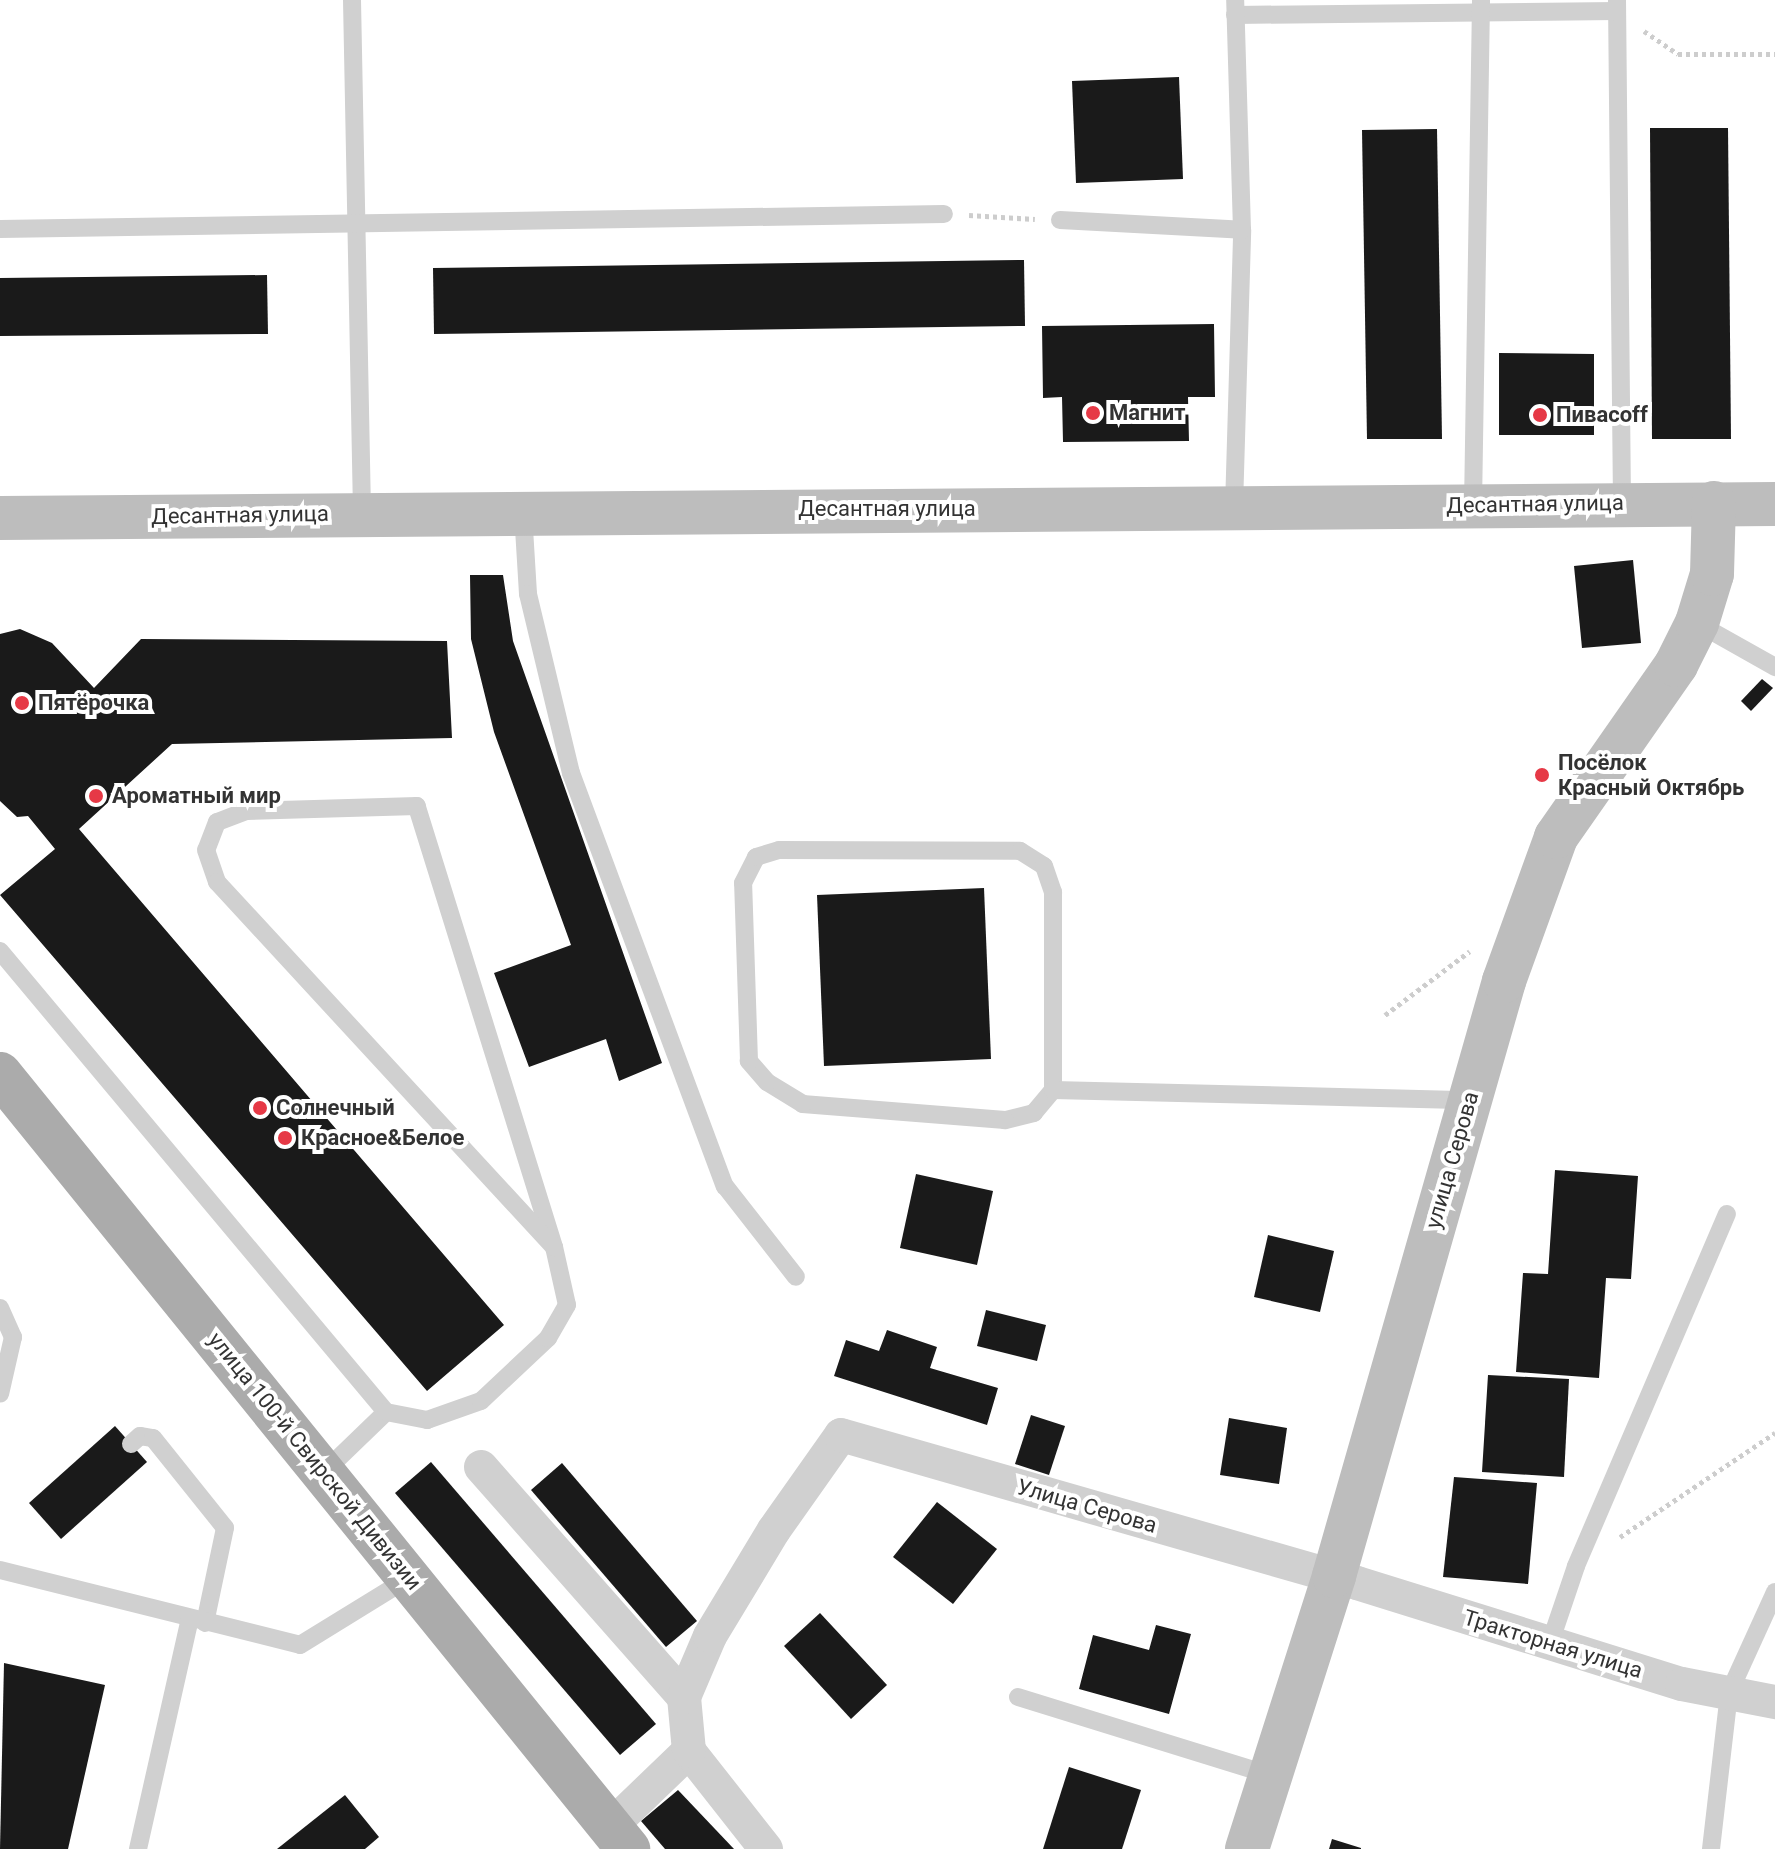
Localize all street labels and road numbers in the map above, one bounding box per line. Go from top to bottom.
street label: Десантная улица [1446,489,1624,519]
street label: Десантная улица [798,496,976,522]
street label: Десантная улица [151,500,329,530]
street label: улица Серова [1420,1088,1484,1232]
street label: улица 100-й Свирской Дивизии [203,1327,427,1595]
street label: Улица Серова [1014,1473,1160,1539]
street label: Тракторная улица [1460,1604,1646,1684]

